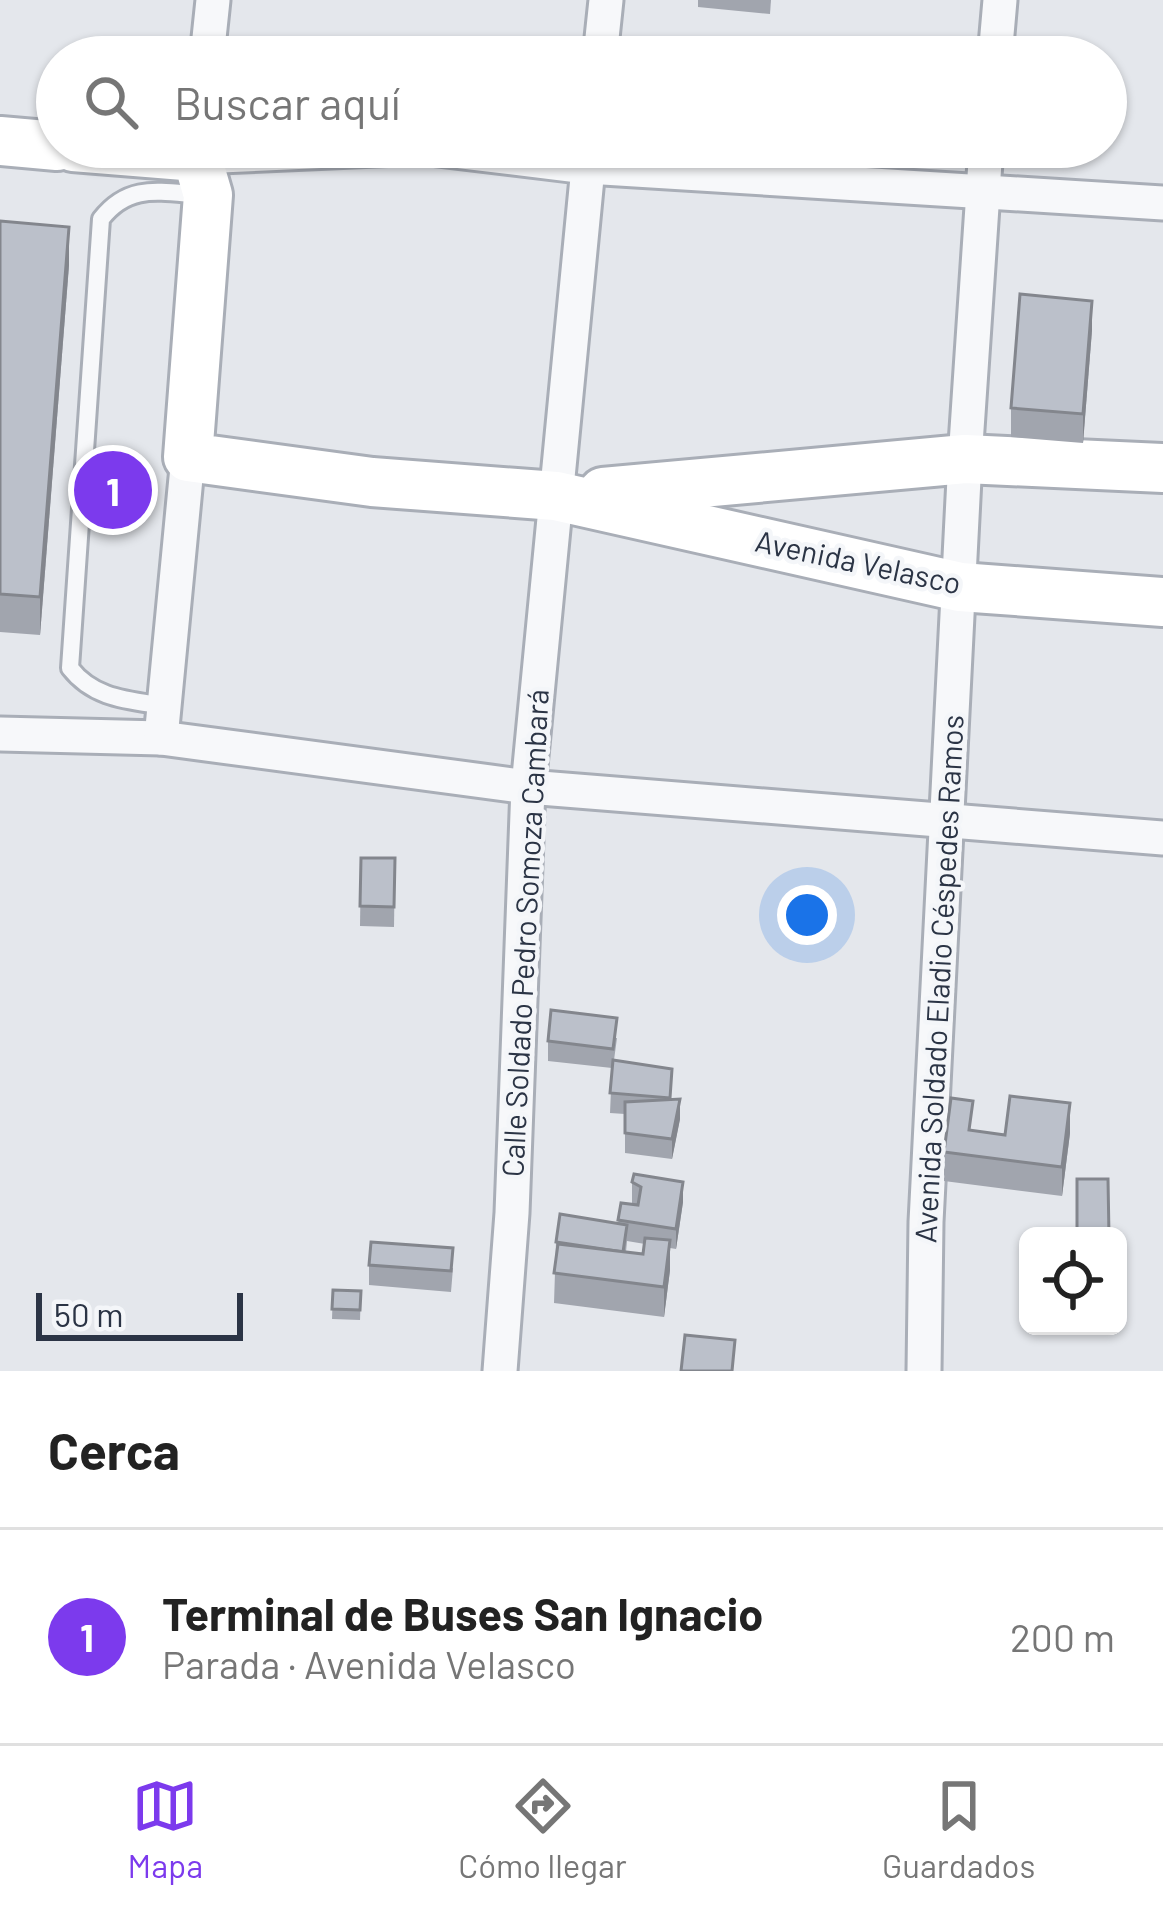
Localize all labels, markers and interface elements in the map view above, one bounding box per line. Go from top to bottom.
search box [36,36,1127,168]
icon: search [78,69,144,135]
text: Buscar aquí [174,75,401,129]
pin: 1 [74,445,152,535]
street label: Avenida Velasco [752,522,965,600]
street label: Calle Soldado Pedro Somoza Cambará [493,688,555,1178]
street label: Avenida Soldado Eladio Céspedes Ramos [906,714,970,1244]
your location [777,885,837,945]
map controls [1019,1227,1127,1335]
button: locate [1019,1227,1127,1335]
scale bar [36,1287,243,1340]
text: 50 m [54,1294,124,1334]
text: Cerca [48,1419,180,1480]
text: Terminal de Buses San Ignacio [162,1586,763,1640]
text: 1 [80,1613,94,1660]
text: 200 m [1010,1613,1115,1660]
text: Parada · Avenida Velasco [162,1640,576,1687]
tab: Mapa [128,1773,203,1885]
tab: Cómo llegar [458,1773,627,1885]
tab: Guardados [882,1773,1035,1885]

